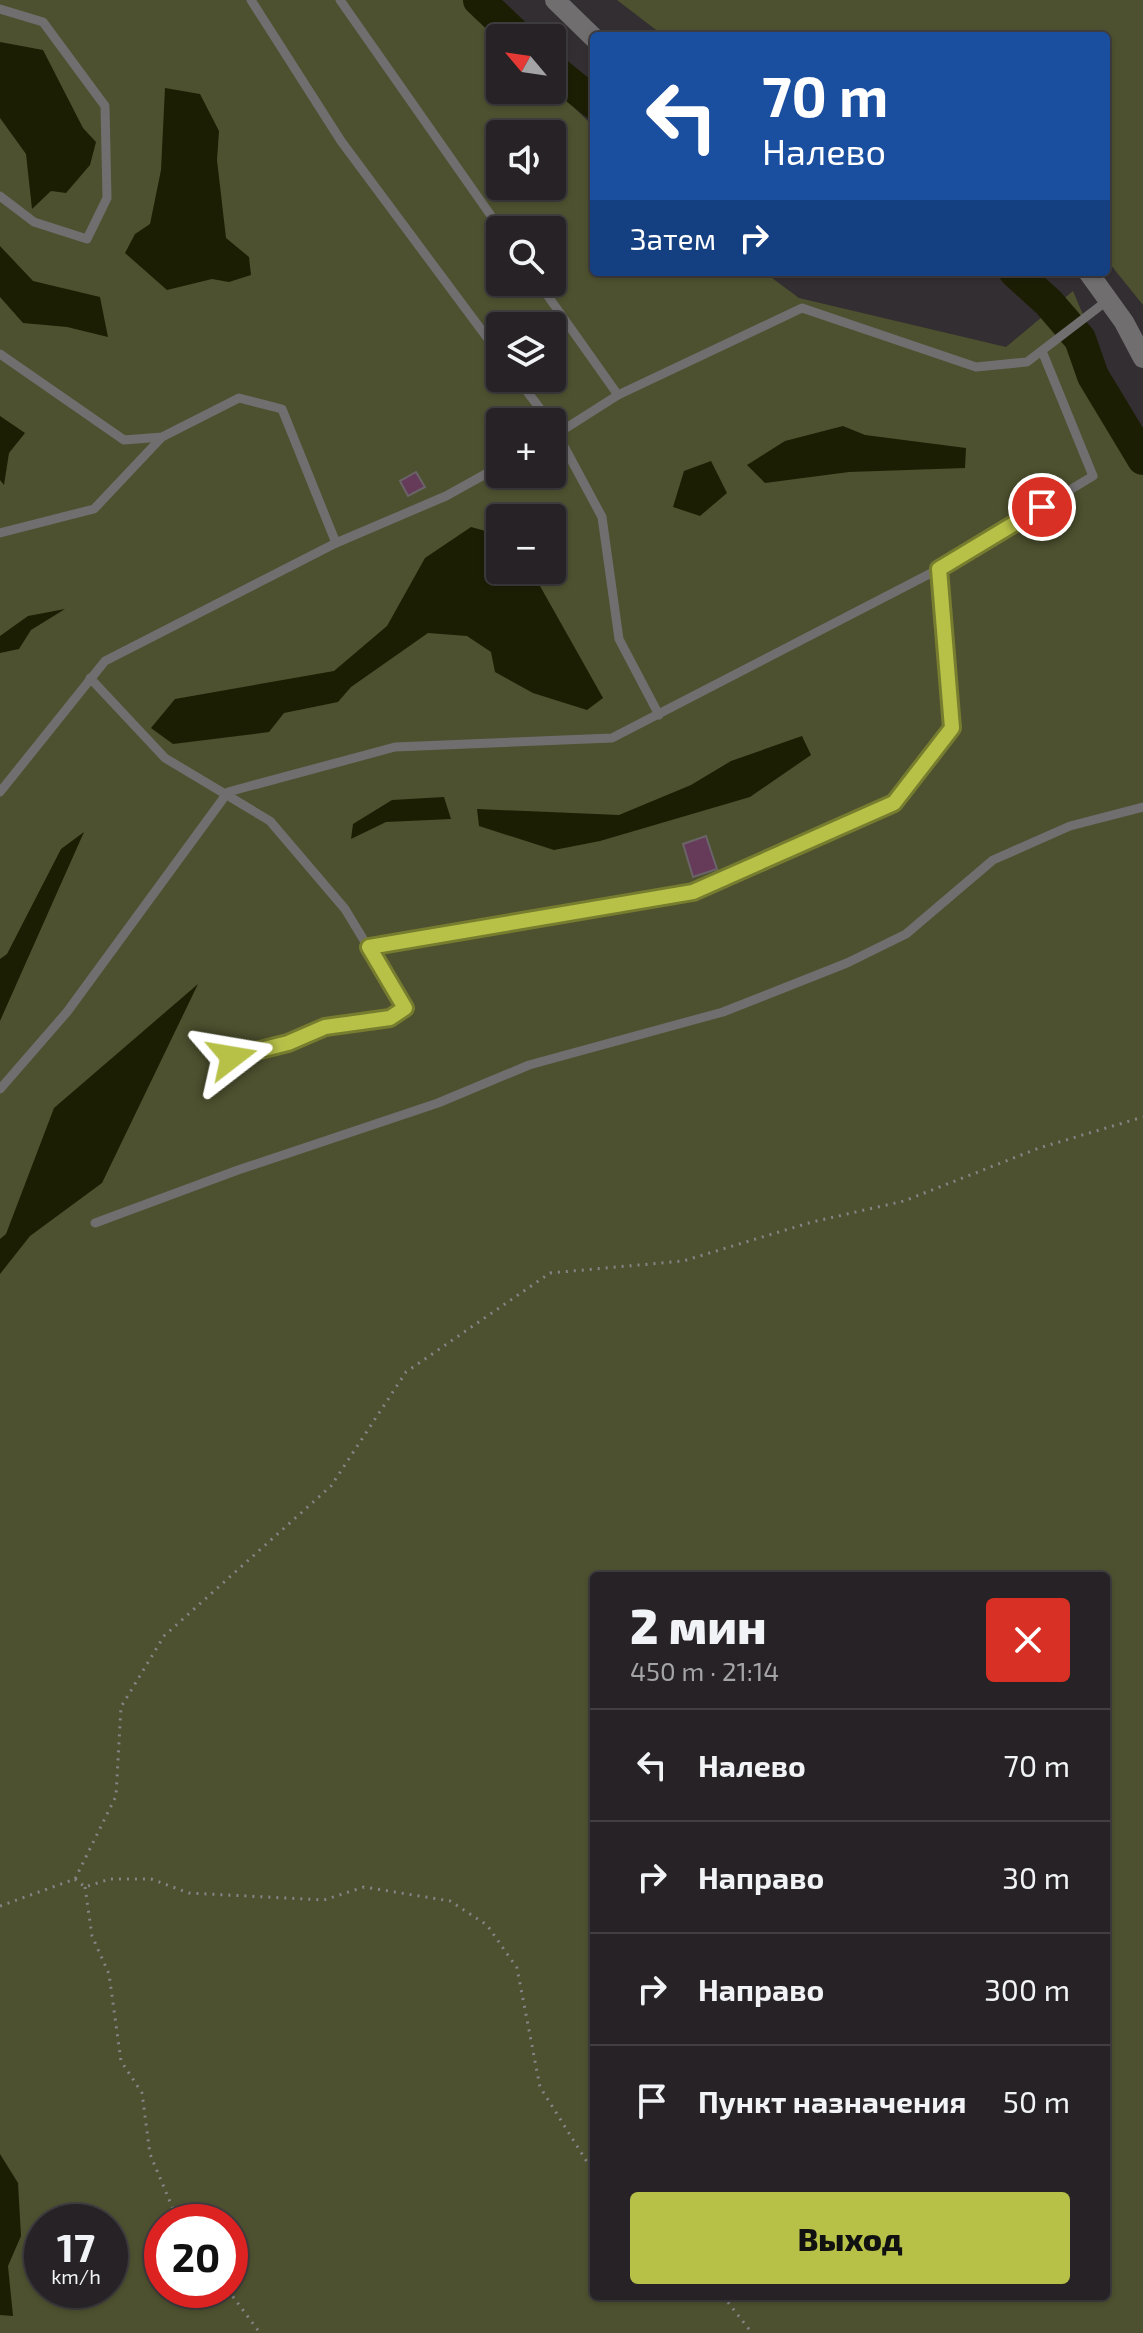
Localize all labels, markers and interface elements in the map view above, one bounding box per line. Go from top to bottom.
north arrow [486,24,566,104]
map controls [486,24,566,584]
text: 70 m [762,61,888,128]
icon: left [630,64,734,168]
button: sound [486,120,566,200]
text: Налево [762,129,886,172]
button: search [486,216,566,296]
icon: right [732,216,776,260]
text: Затем [630,220,716,256]
button: layers [486,312,566,392]
button: + [486,408,566,488]
pin [1008,473,1076,541]
icon: arrive [1020,485,1064,529]
button: − [486,504,566,584]
position arrow [190,1015,274,1099]
text: 2 мин [630,1596,767,1654]
button: close [986,1598,1070,1682]
text: 450 m · 21:14 [630,1655,779,1686]
icon: left [630,1743,674,1787]
text: Налево [698,1747,806,1783]
text: 70 m [1004,1747,1070,1783]
icon: right [630,1855,674,1899]
text: Направо [698,1859,824,1895]
text: 30 m [1002,1859,1070,1895]
icon: right [630,1967,674,2011]
text: Направо [698,1971,824,2007]
text: 300 m [984,1971,1070,2007]
icon: arrive [630,2079,674,2123]
text: Пункт назначения [698,2083,966,2119]
text: 50 m [1003,2083,1070,2119]
button: Выход [630,2192,1070,2284]
speed limit sign: 20 [144,2204,248,2308]
text: 17 [57,2222,95,2270]
text: km/h [51,2264,101,2288]

